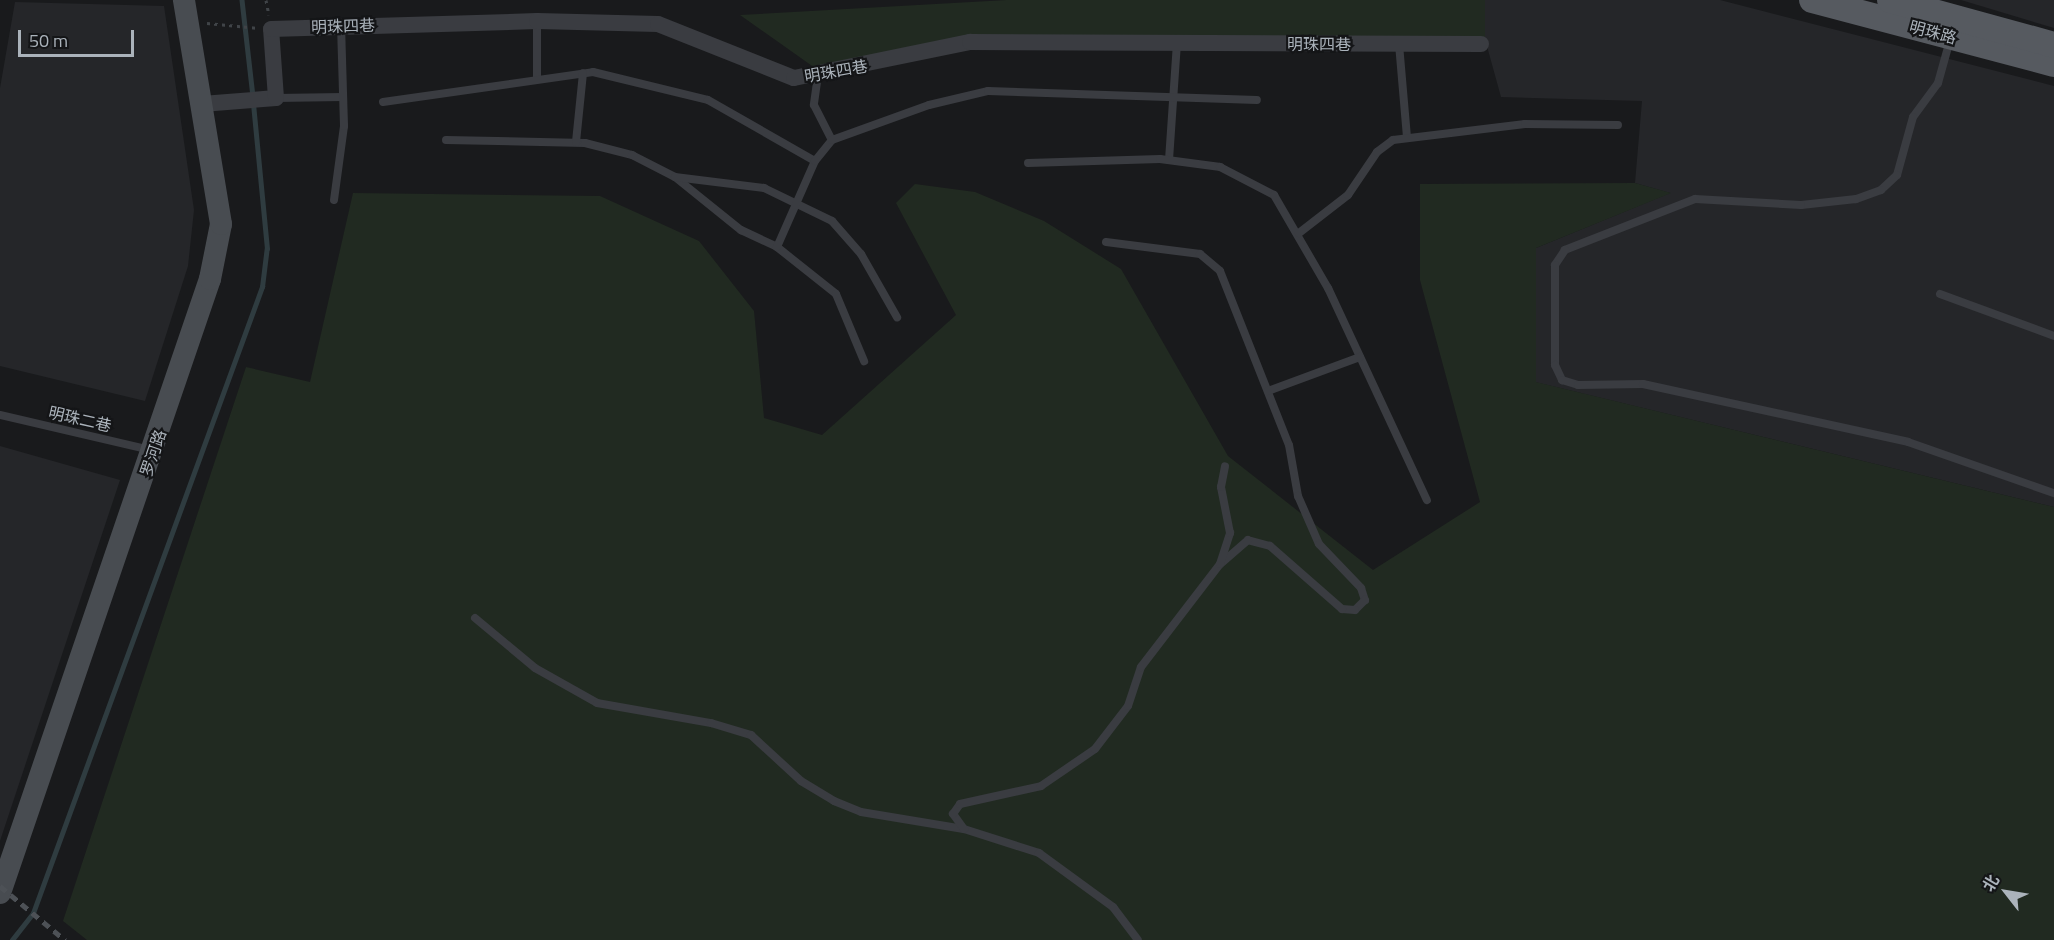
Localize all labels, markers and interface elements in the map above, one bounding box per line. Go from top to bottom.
street label: 明珠四巷 [311,15,375,37]
street label: 明珠路 [1907,17,1959,47]
scale bar [21,18,136,56]
text: 50 m [29,27,68,54]
street label: 明珠四巷 [1287,34,1351,54]
street label: 明珠四巷 [803,56,869,86]
street label: 明珠二巷 [47,402,113,436]
street label: 罗河路 [136,427,170,479]
north arrow [1976,862,2036,922]
text: 北 [1976,870,2005,896]

